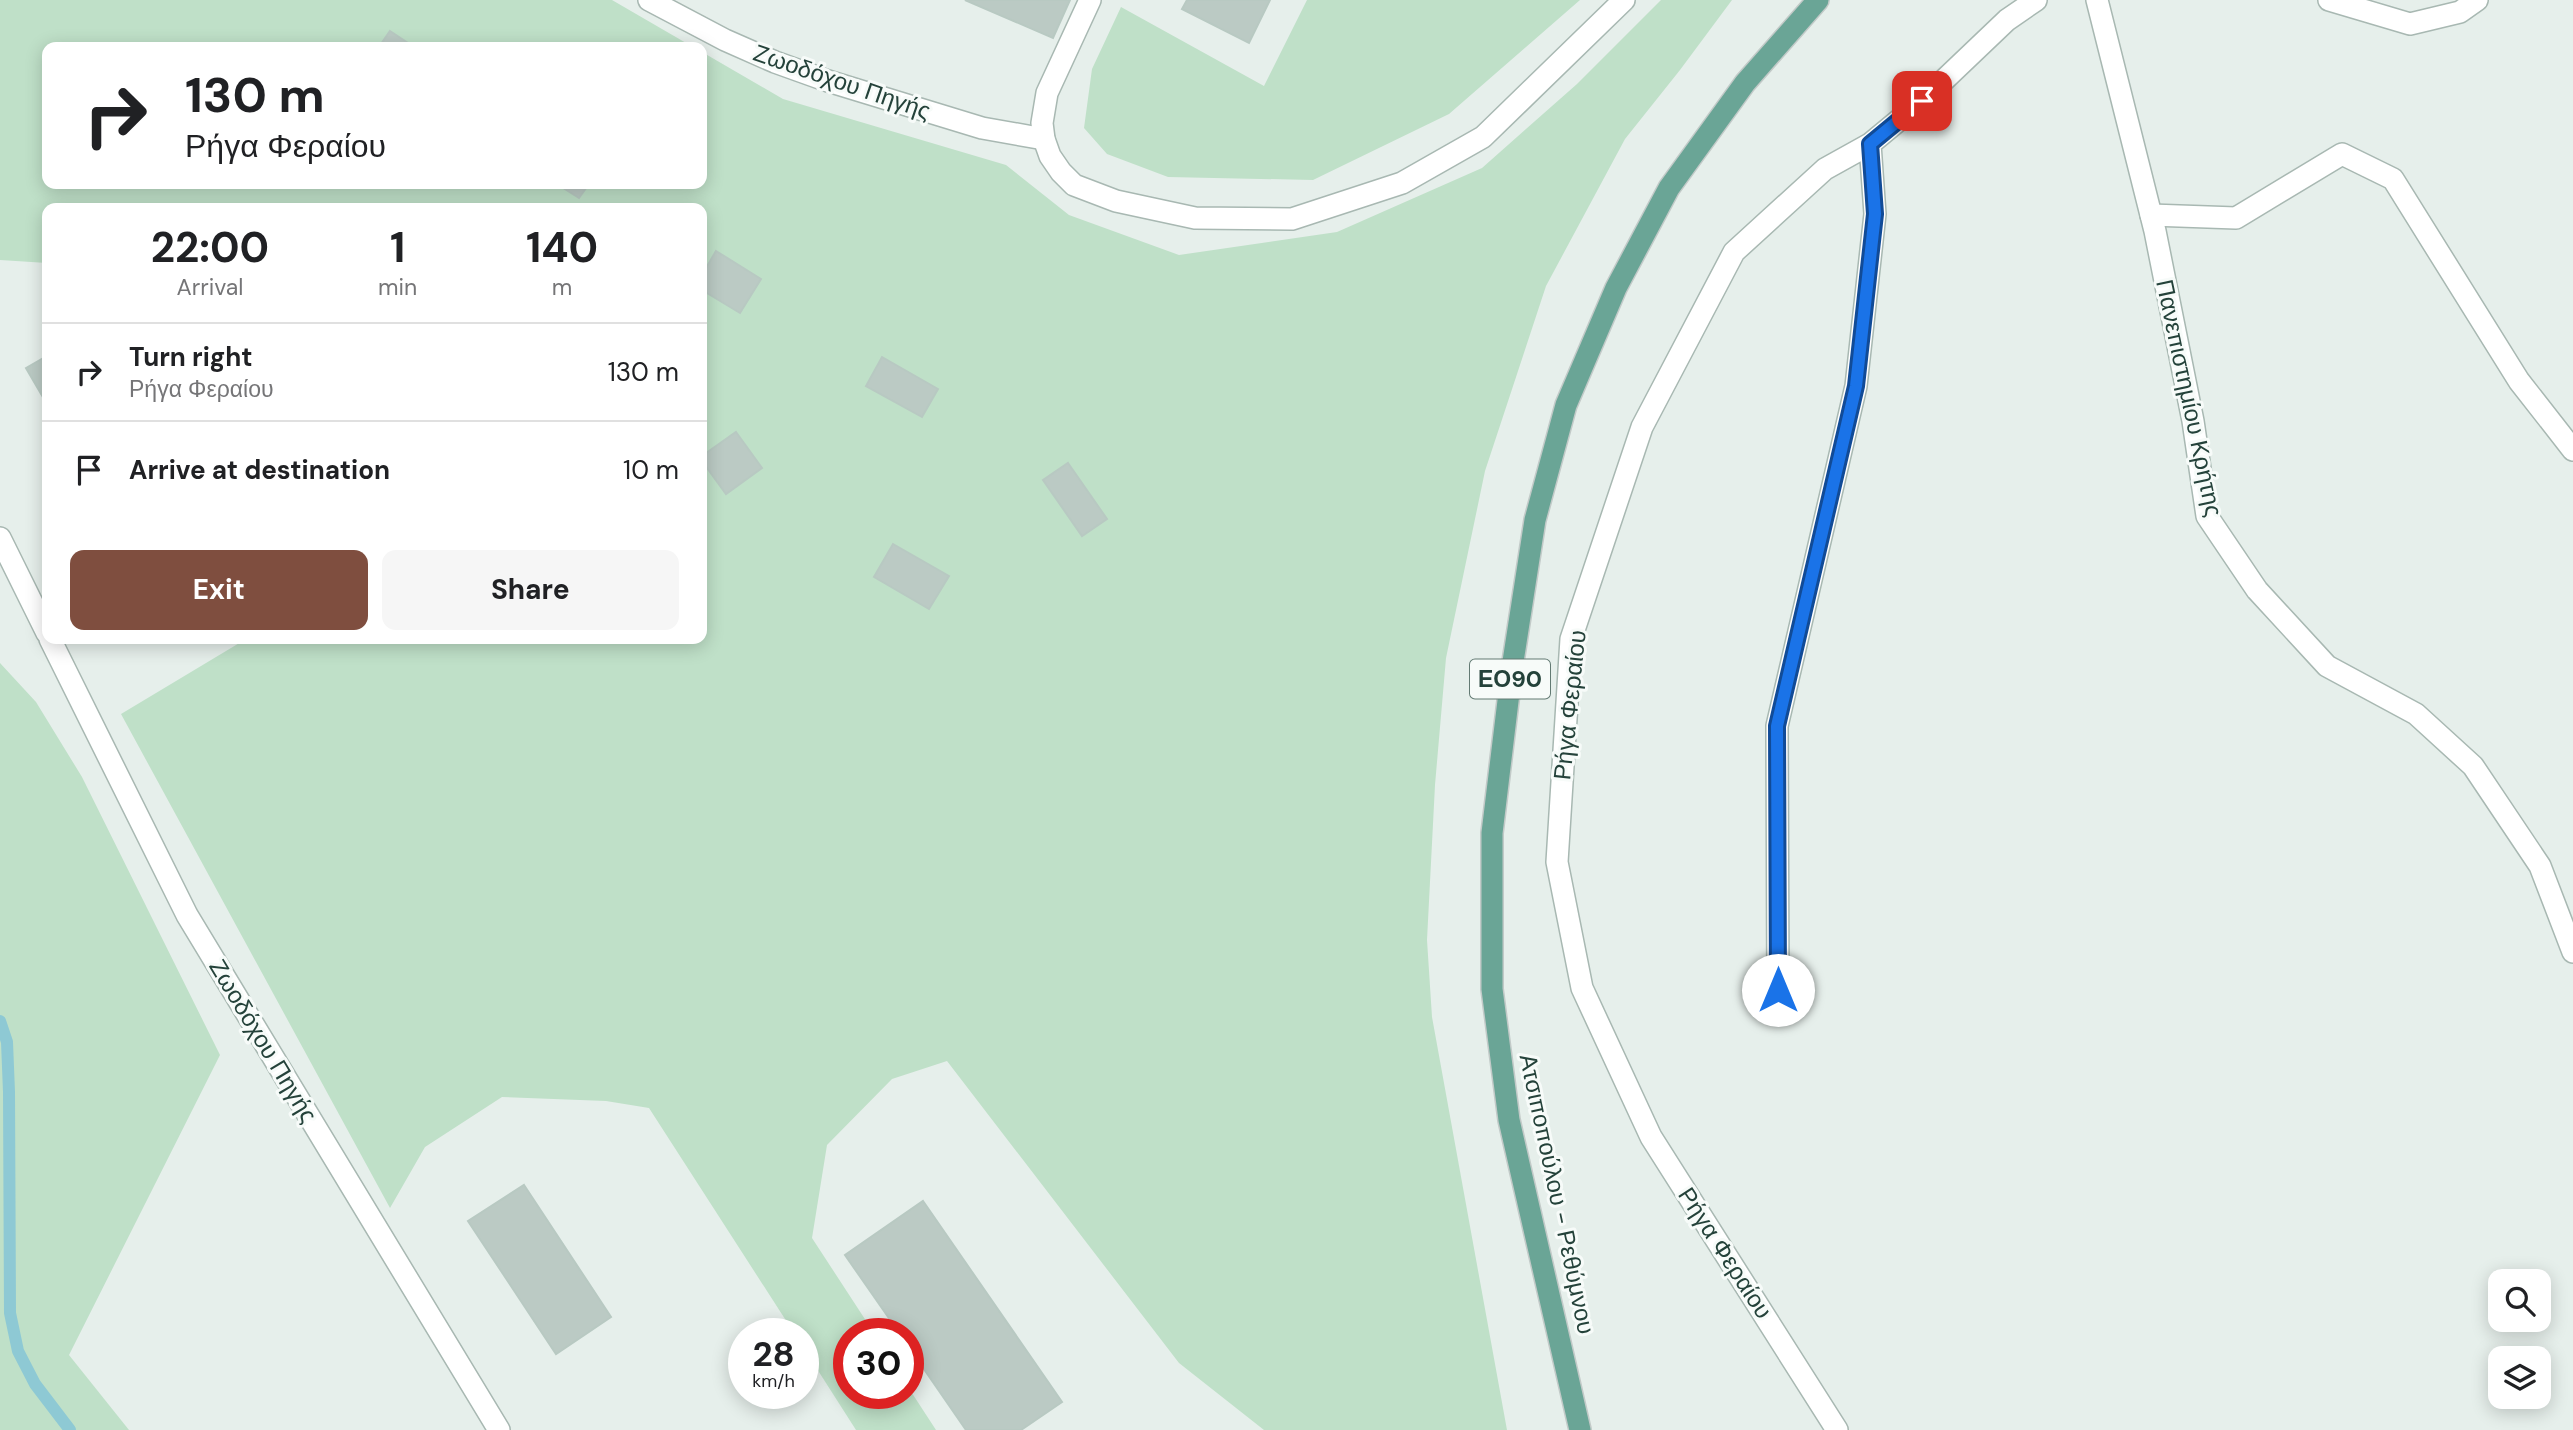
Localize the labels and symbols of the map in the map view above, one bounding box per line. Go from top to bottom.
street label: Ζωοδόχου Πηγής [750,37,935,126]
pin [1892,71,1952,131]
street label: Πανεπιστημίου Κρήτης [2149,276,2230,519]
street label: Ρήγα Φεραίου [1546,628,1593,782]
road number: ΕΟ90 [1470,660,1550,698]
street label: Ζωοδόχου Πηγής [202,953,324,1128]
position arrow [1741,953,1815,1027]
street label: Ατσιποπούλου - Ρεθύμνου [1513,1051,1602,1337]
street label: Ρήγα Φεραίου [1671,1181,1779,1324]
speed limit sign: 30 [833,1318,924,1409]

